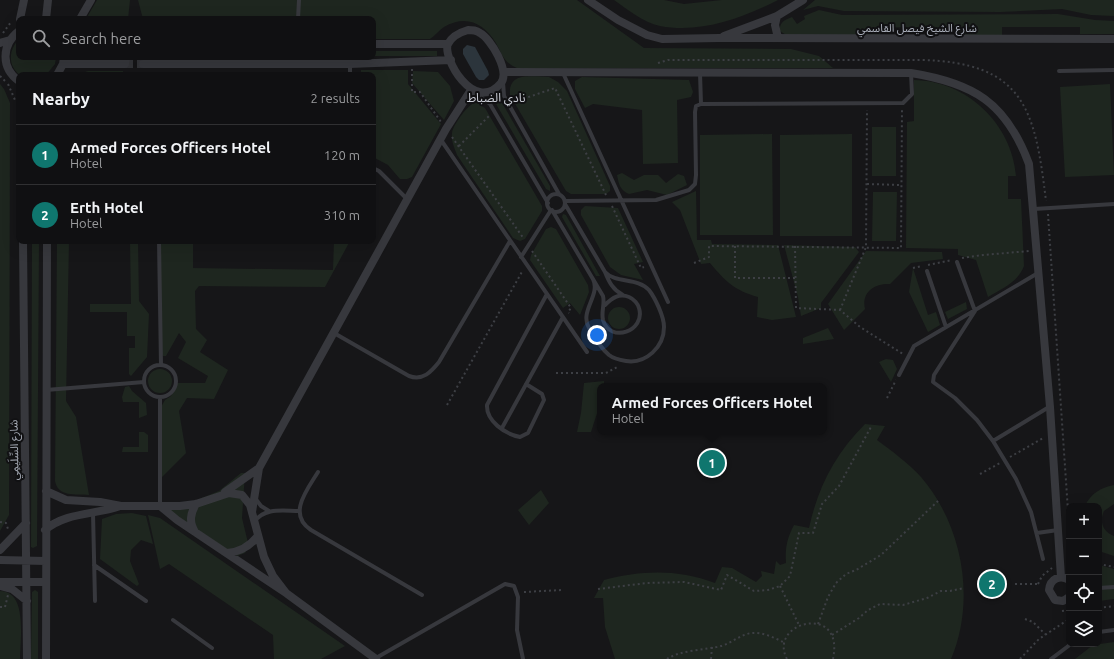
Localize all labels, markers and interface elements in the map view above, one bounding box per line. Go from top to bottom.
search box [16,16,376,60]
street label: شارع الشيخ فيصل القاسمي [857,22,977,38]
icon: search [30,27,52,49]
text: Search here [62,30,141,47]
text: Nearby [32,89,90,108]
text: 2 results [310,91,360,105]
district label: نادي الضباط [467,91,525,107]
text: Armed Forces Officers Hotel [70,139,271,156]
text: 1 [41,148,49,162]
text: 120 m [324,148,360,162]
text: Hotel [70,156,102,170]
text: Erth Hotel [70,199,143,216]
text: 2 [41,208,49,222]
text: 310 m [324,208,360,222]
text: Hotel [70,216,102,230]
your location [587,325,607,345]
popup [597,383,827,435]
text: Armed Forces Officers Hotel [612,394,812,411]
text: Hotel [612,411,644,425]
street label: شارع السِّلَيمِي [7,419,24,480]
pin: 1 [699,448,725,478]
map controls [1066,503,1102,647]
button: + [1066,503,1102,539]
button: − [1066,539,1102,575]
pin: 2 [979,569,1005,599]
button: locate [1066,575,1102,611]
button: layers [1066,611,1102,647]

